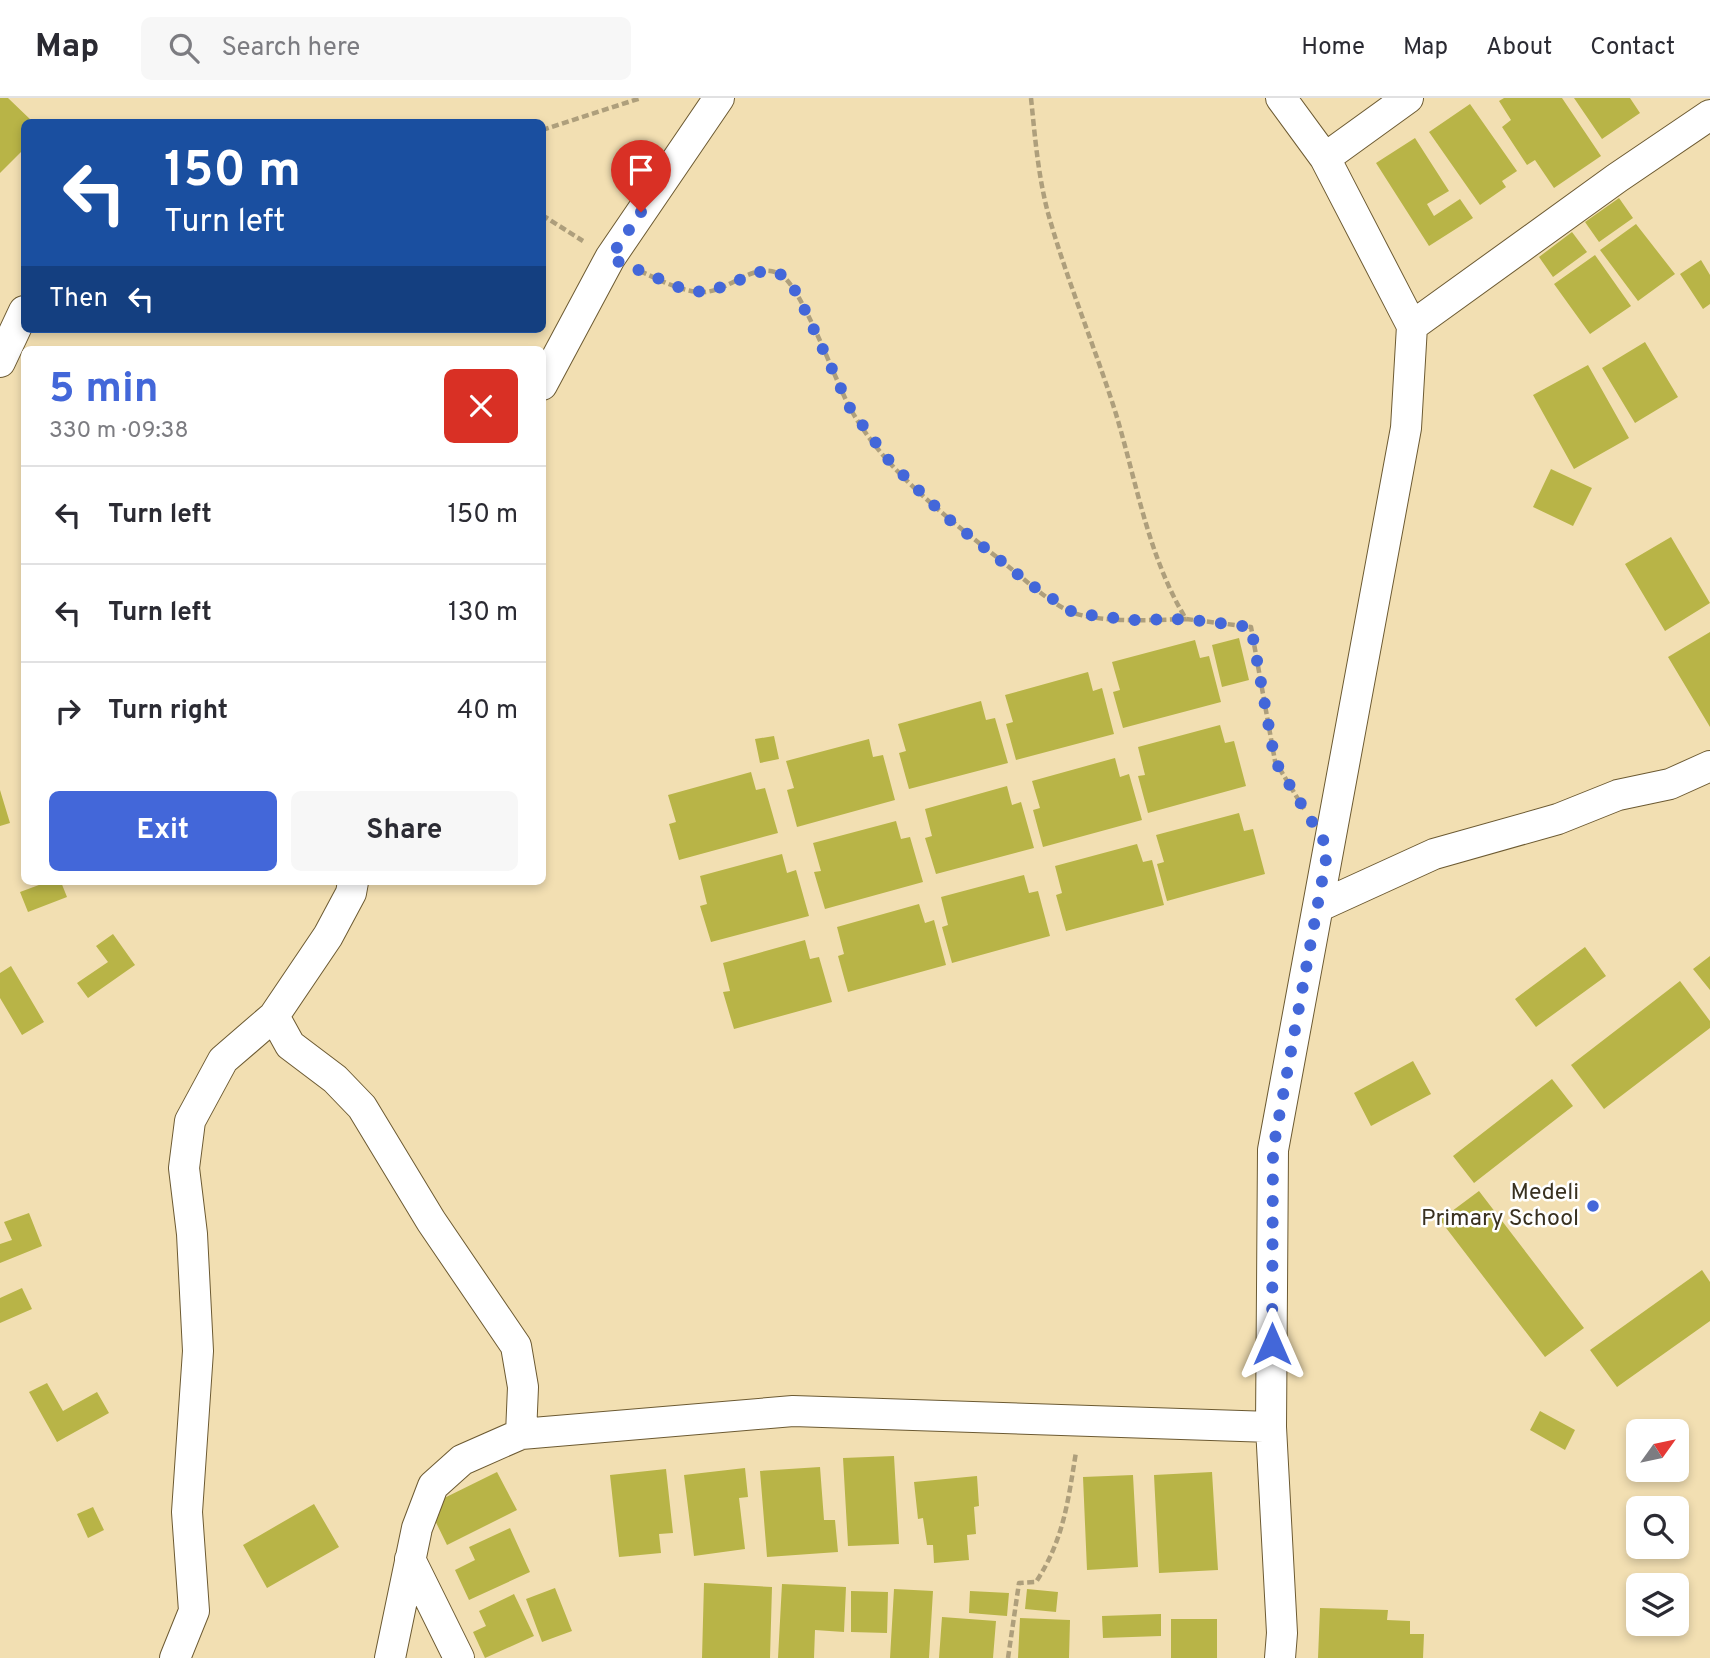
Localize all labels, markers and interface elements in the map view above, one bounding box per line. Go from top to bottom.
search box [141,17,631,80]
text: Map [35,27,99,69]
icon: search [165,29,203,67]
text: Search here [221,32,360,65]
text: Home [1301,33,1365,63]
text: Map [1403,33,1448,63]
text: About [1486,33,1552,63]
text: Contact [1590,33,1675,63]
pin [611,140,671,212]
text: 150 m [164,142,301,204]
icon: left [49,147,140,238]
icon: arrive [622,151,660,189]
text: Turn left [164,203,285,243]
icon: left [122,280,160,318]
text: Then [49,283,108,316]
text: 5 min [49,364,159,417]
button: close [444,369,518,443]
text: 330 m · 09:38 [49,417,189,446]
icon: left [49,496,87,534]
text: Turn left [108,499,212,532]
text: 150 m [447,499,518,532]
icon: left [49,594,87,632]
text: Turn left [108,597,212,630]
text: 130 m [448,597,518,630]
icon: right [49,692,87,730]
text: Turn right [108,695,228,728]
text: 40 m [457,695,518,728]
button: Exit [49,791,277,871]
button: Share [291,791,518,871]
place label: Medeli Primary School [1421,1179,1579,1234]
marker: Medeli Primary School [1585,1198,1601,1214]
position arrow [1235,1307,1309,1381]
north arrow [1626,1419,1689,1482]
map controls [1626,1419,1689,1636]
button: search [1626,1496,1689,1559]
button: layers [1626,1573,1689,1636]

